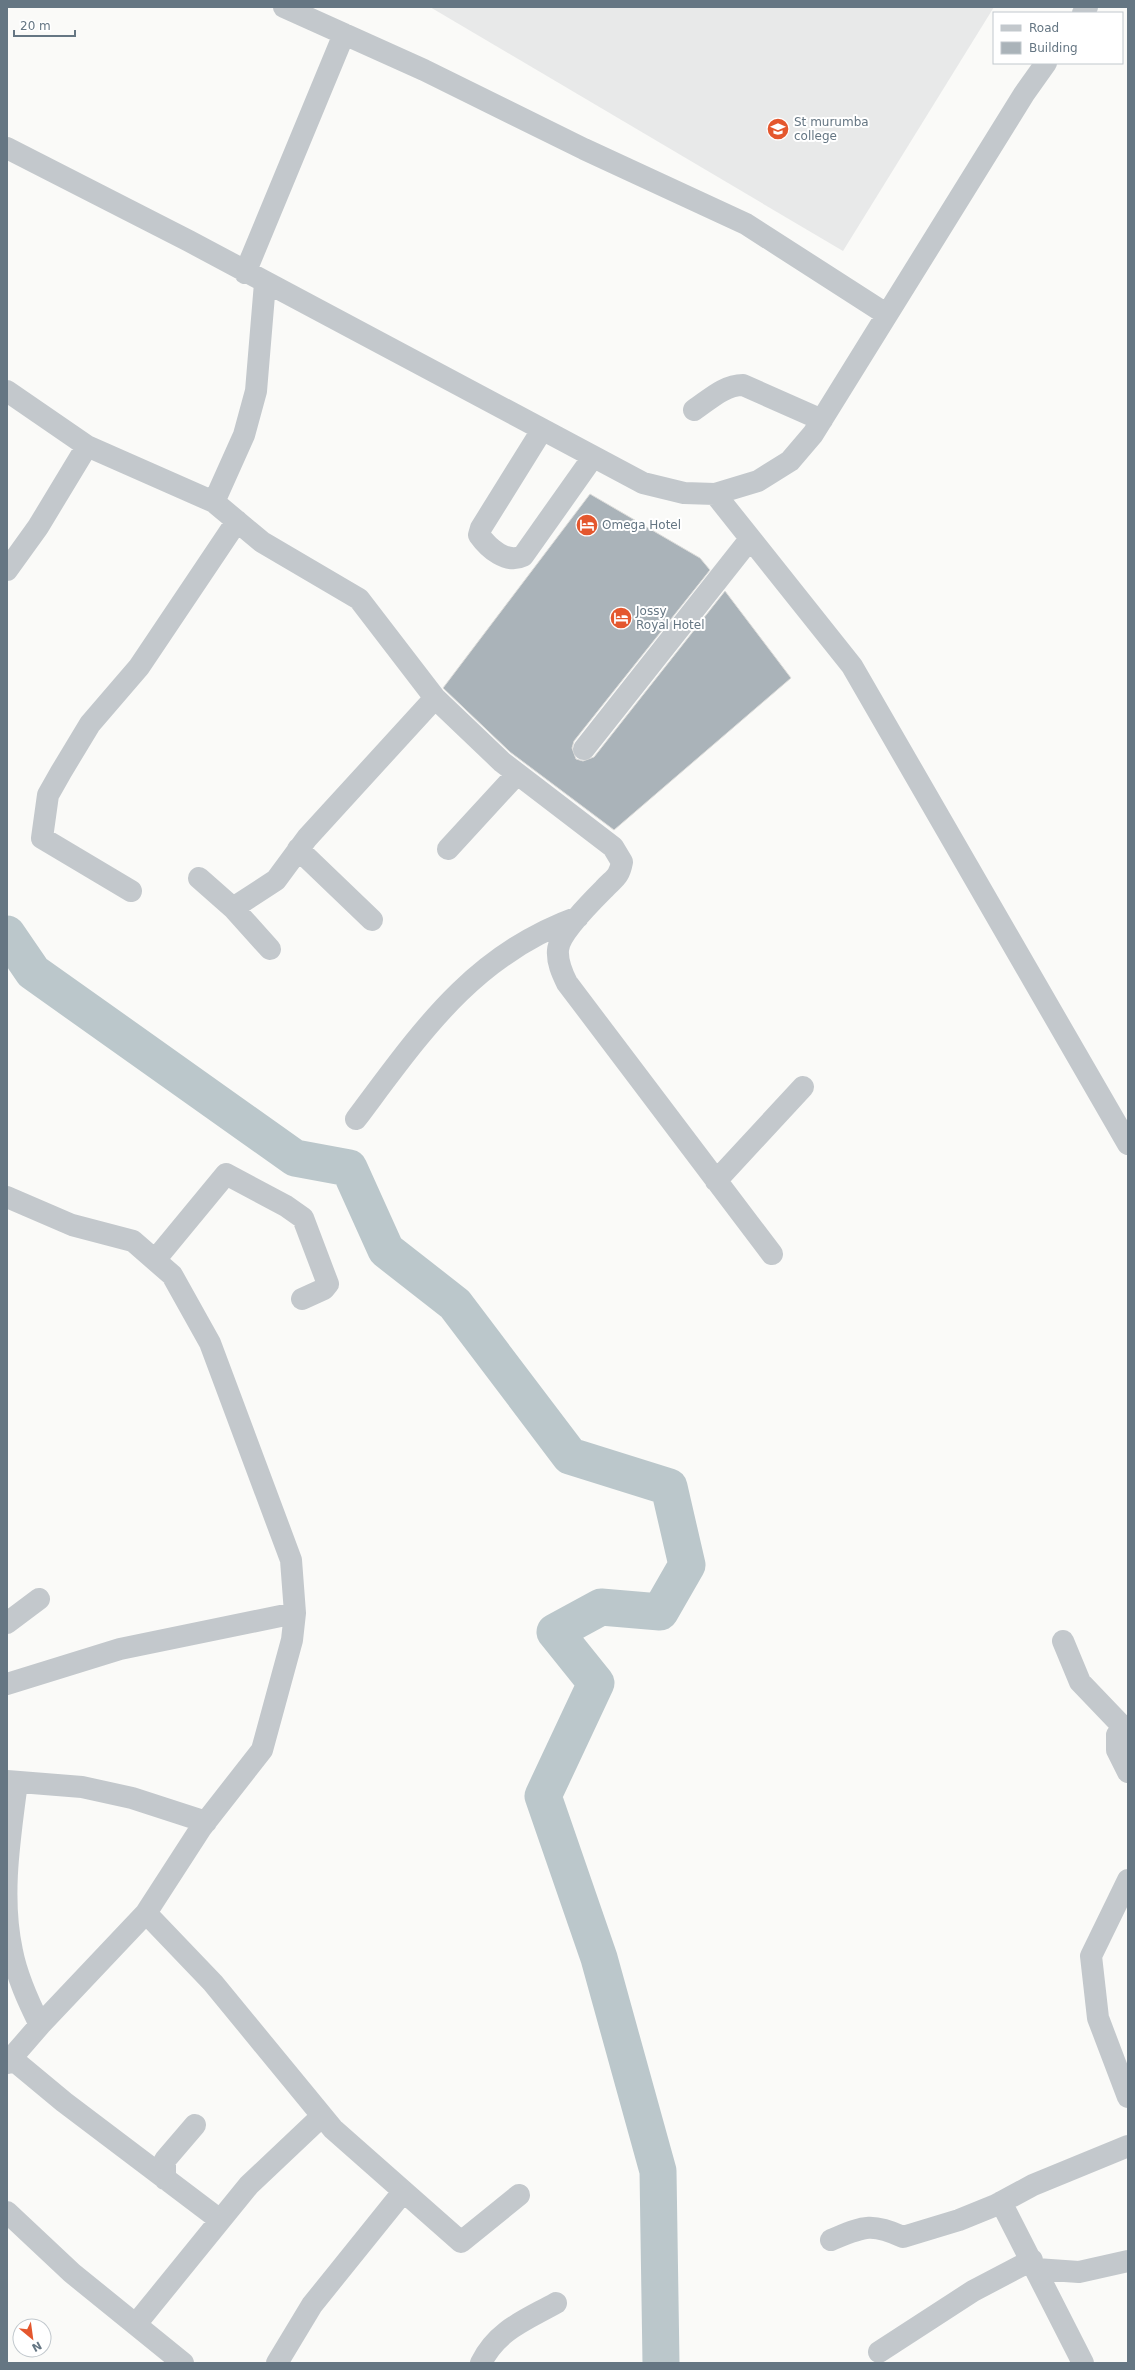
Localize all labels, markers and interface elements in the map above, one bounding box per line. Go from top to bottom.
scale bar [14,12,75,38]
legend [993,12,1123,64]
text: 20 m [20,19,51,33]
text: Road [1029,21,1059,35]
text: Building [1029,41,1078,55]
place label: St murumba college [794,115,869,143]
school or university icon: St murumba college [765,116,791,142]
hotel icon: Omega Hotel [574,512,600,538]
place label: Omega Hotel [602,518,681,532]
place label: Jossy Royal Hotel [635,604,705,632]
hotel icon: Jossy Royal Hotel [608,605,634,631]
north arrow [12,2318,52,2358]
text: N [29,2338,44,2354]

